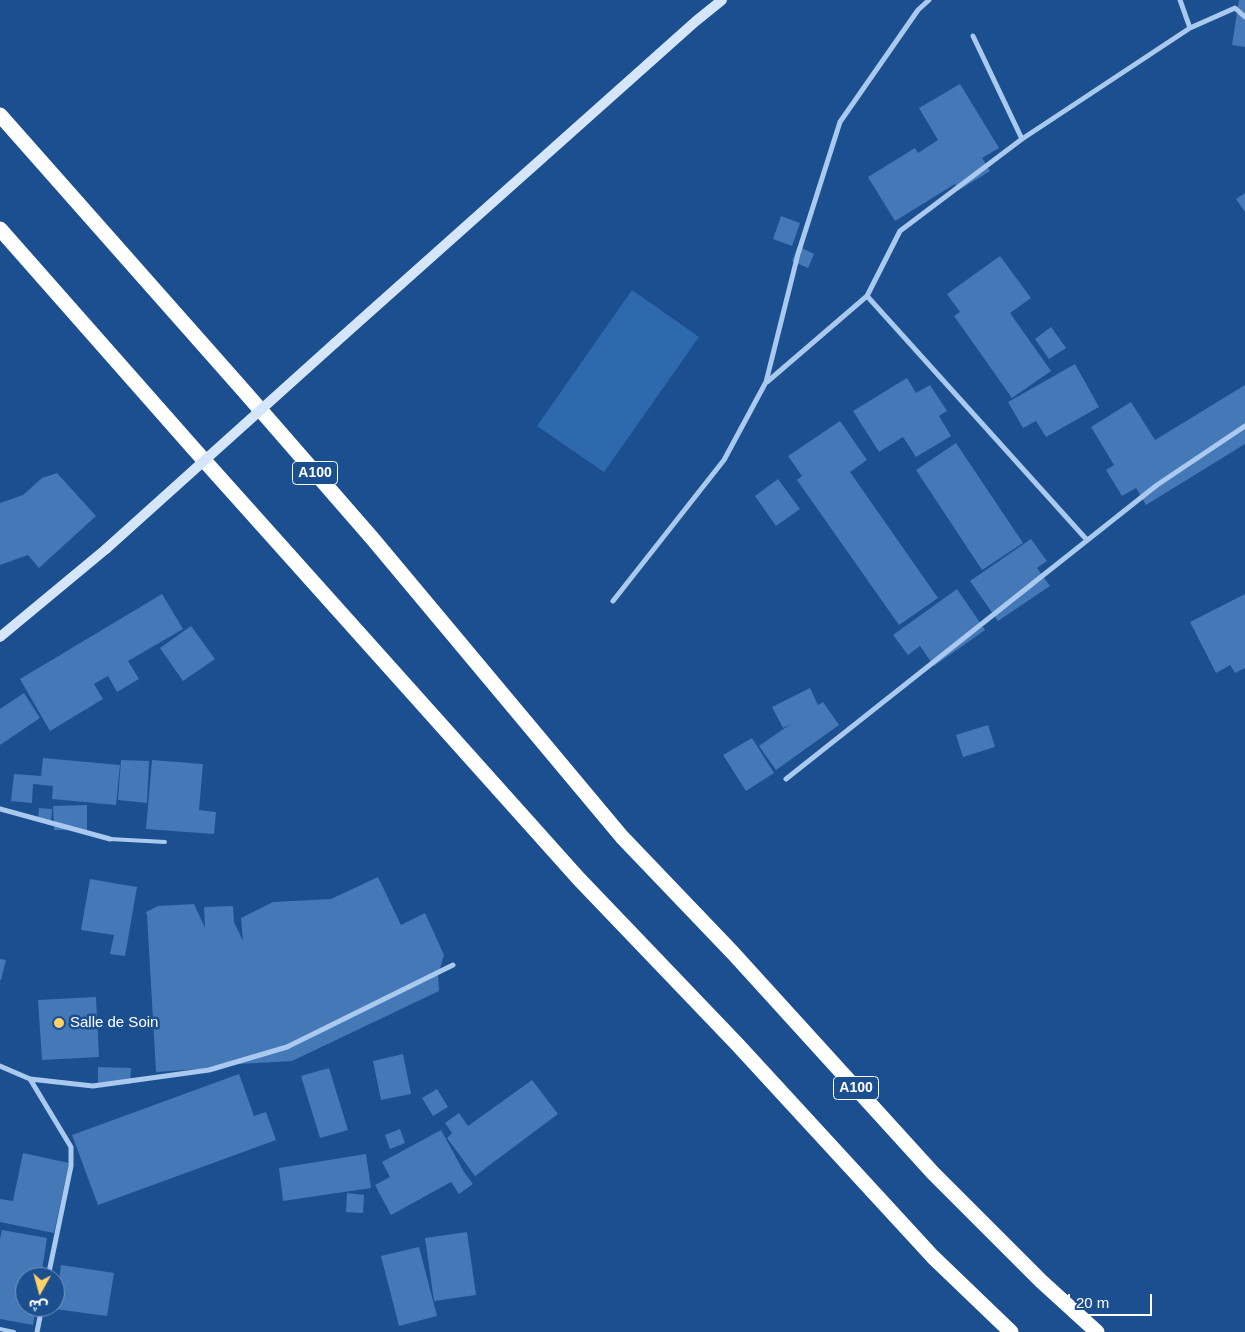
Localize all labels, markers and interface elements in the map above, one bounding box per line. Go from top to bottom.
road number: A100 [292,462,338,484]
place label: Salle de Soin [70,1014,158,1032]
marker: Salle de Soin [52,1016,66,1030]
road number: A100 [834,1076,878,1100]
north arrow [15,1267,65,1317]
scale bar [1070,1284,1154,1316]
text: 20 m [1076,1294,1109,1311]
text: ش [28,1297,49,1315]

